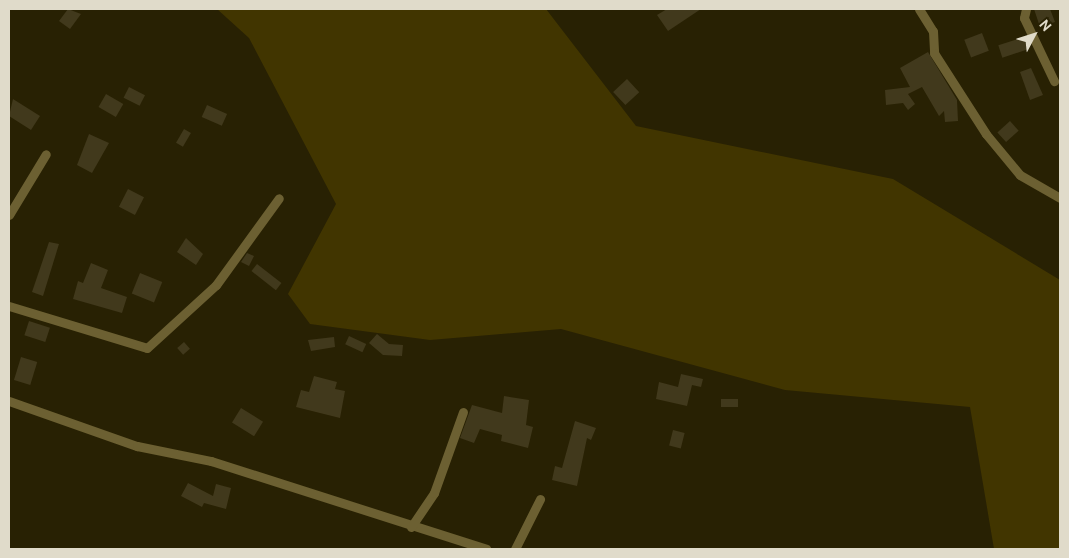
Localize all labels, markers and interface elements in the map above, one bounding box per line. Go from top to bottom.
north arrow [1009,10,1059,60]
text: N [1035,16,1056,35]

